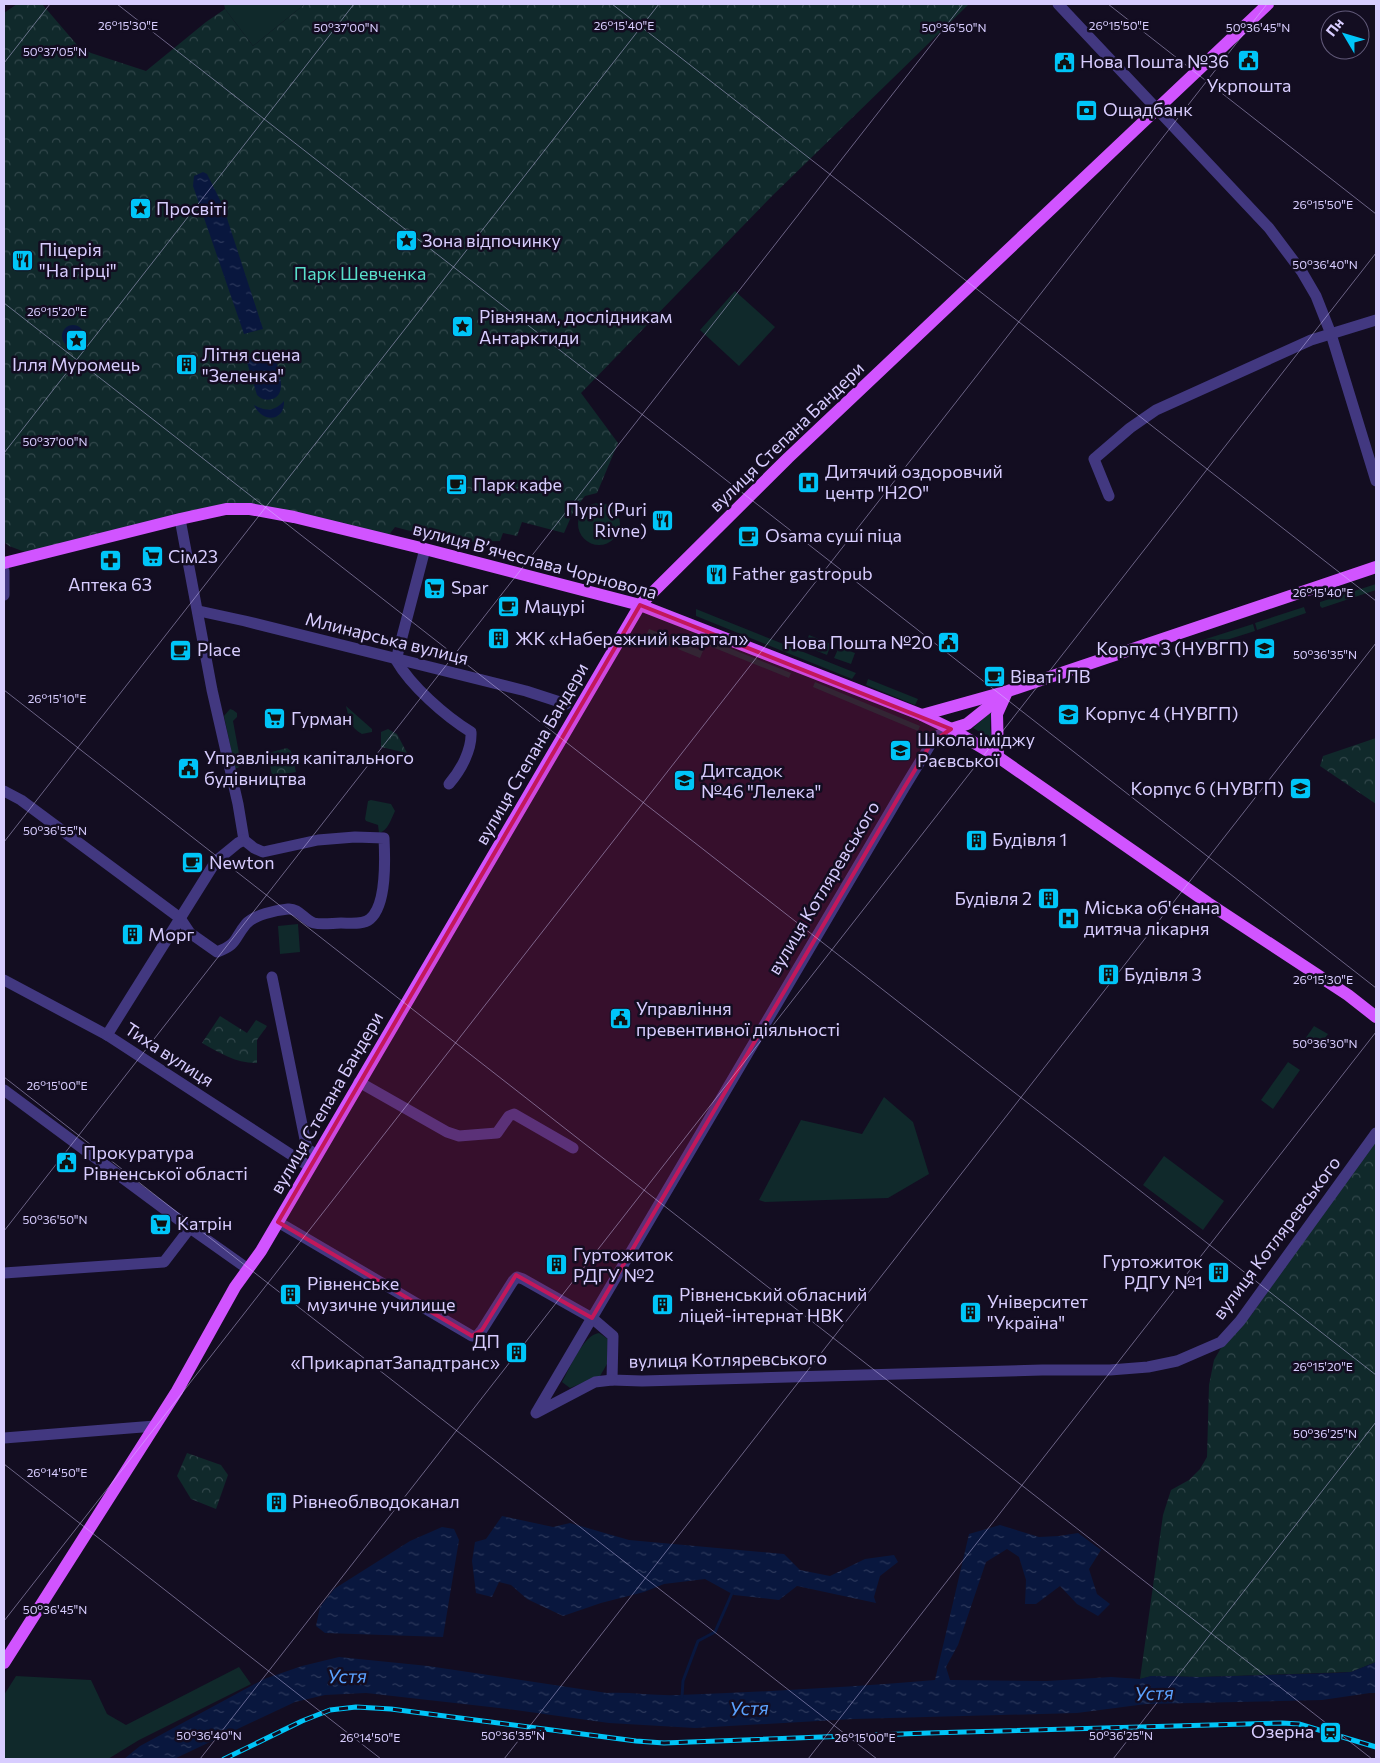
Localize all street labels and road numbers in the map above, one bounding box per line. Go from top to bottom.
street label: вулиця Степана Бандери [704,357,868,516]
street label: вулиця Вʼячеслава Чорновола [411,517,660,603]
street label: Млинарська вулиця [303,607,471,669]
street label: вулиця Степана Бандери [470,659,592,848]
street label: вулиця Котляревського [763,797,884,978]
street label: вулиця Степана Бандери [265,1008,387,1197]
street label: Тиха вулиця [121,1017,218,1091]
street label: вулиця Котляревського [1208,1152,1345,1323]
street label: вулиця Котляревського [629,1346,827,1372]

